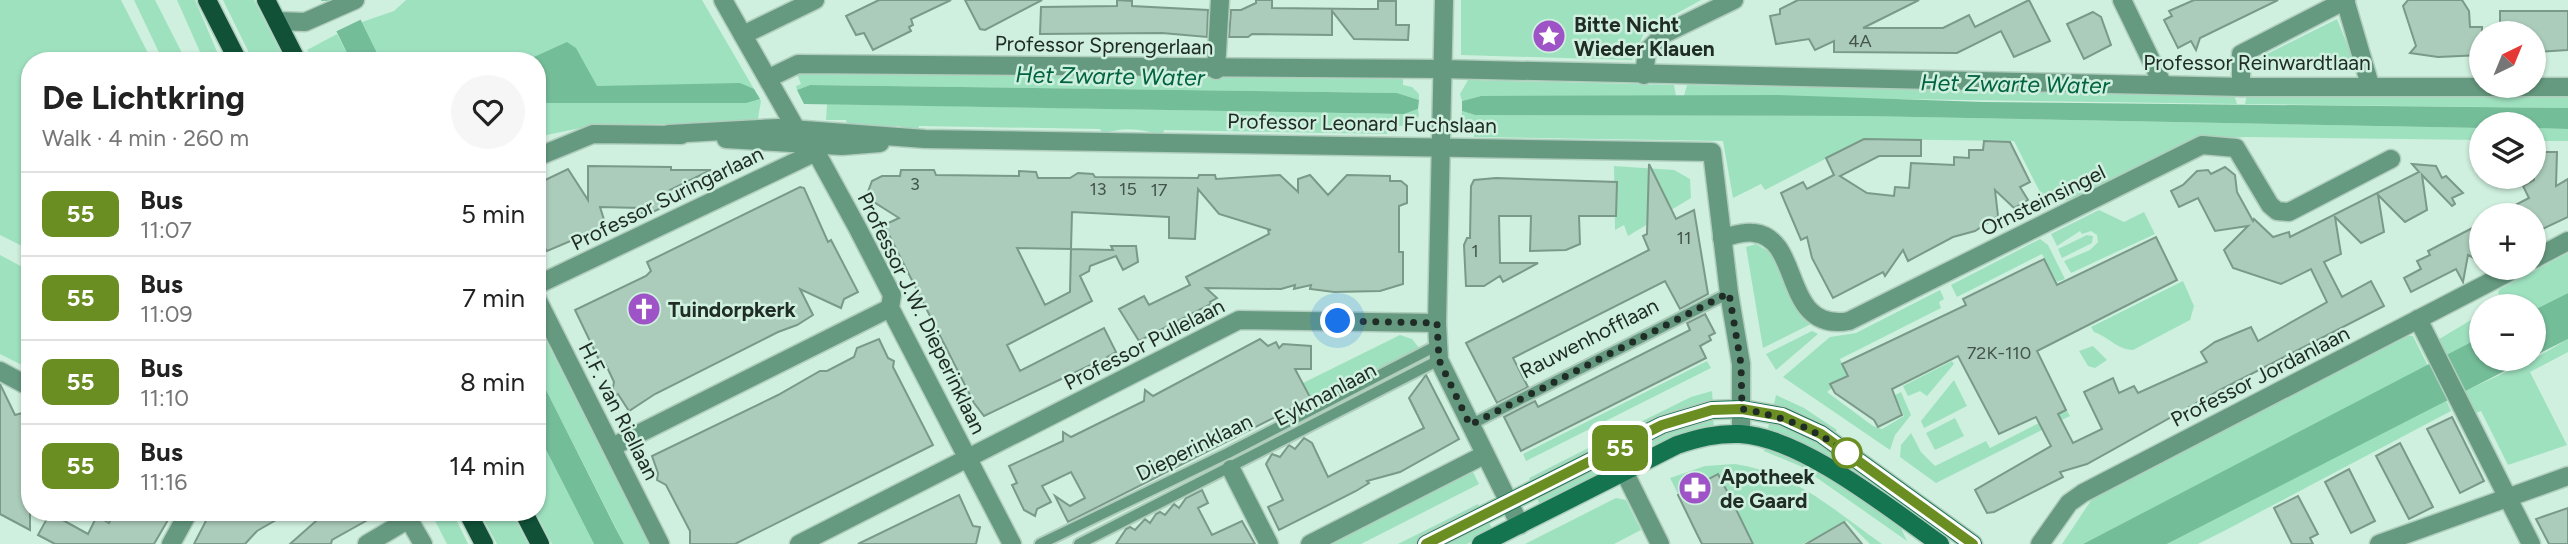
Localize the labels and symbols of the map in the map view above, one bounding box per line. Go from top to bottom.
place label: Bitte Nicht Wieder Klauen [1574,12,1715,61]
place icon: Bitte Nicht Wieder Klauen [1530,17,1568,55]
north arrow [2469,21,2546,98]
house number: 4A [1848,30,1872,52]
street label: Professor Sprengerlaan [994,31,1214,59]
street label: Professor Reinwardtlaan [2143,50,2371,75]
water label: Het Zwarte Water [1015,60,1206,92]
water label: Het Zwarte Water [1920,68,2111,100]
street label: Professor Leonard Fuchslaan [1227,108,1497,138]
street label: Professor Suringarlaan [567,141,767,255]
street label: Ornsteinsingel [1977,159,2109,241]
house number: 3 [910,173,920,195]
house number: 13 [1089,178,1107,200]
house number: 15 [1119,178,1137,200]
house number: 17 [1150,179,1168,201]
street label: Professor J.W. Dieperinklaan [853,188,991,438]
house number: 11 [1677,227,1691,249]
house number: 1 [1471,240,1479,262]
church icon: Tuindorpkerk [625,290,663,328]
street label: Rauwenhofflaan [1516,292,1662,384]
street label: Professor Pullelaan [1060,293,1228,395]
place label: Tuindorpkerk [668,297,796,322]
your location [1320,303,1355,338]
street label: Professor Jordanlaan [2167,320,2353,432]
street label: H.F. van Riellaan [574,338,664,484]
house number: 72K-110 [1967,342,2031,364]
street label: Eykmanlaan [1270,357,1380,431]
street label: Dieperinklaan [1132,408,1256,486]
line badge: 55 [1588,425,1652,471]
unlabelled marker [1832,438,1862,468]
place label: Apotheek de Gaard [1720,464,1815,513]
pharmacy icon: Apotheek de Gaard [1676,469,1714,507]

